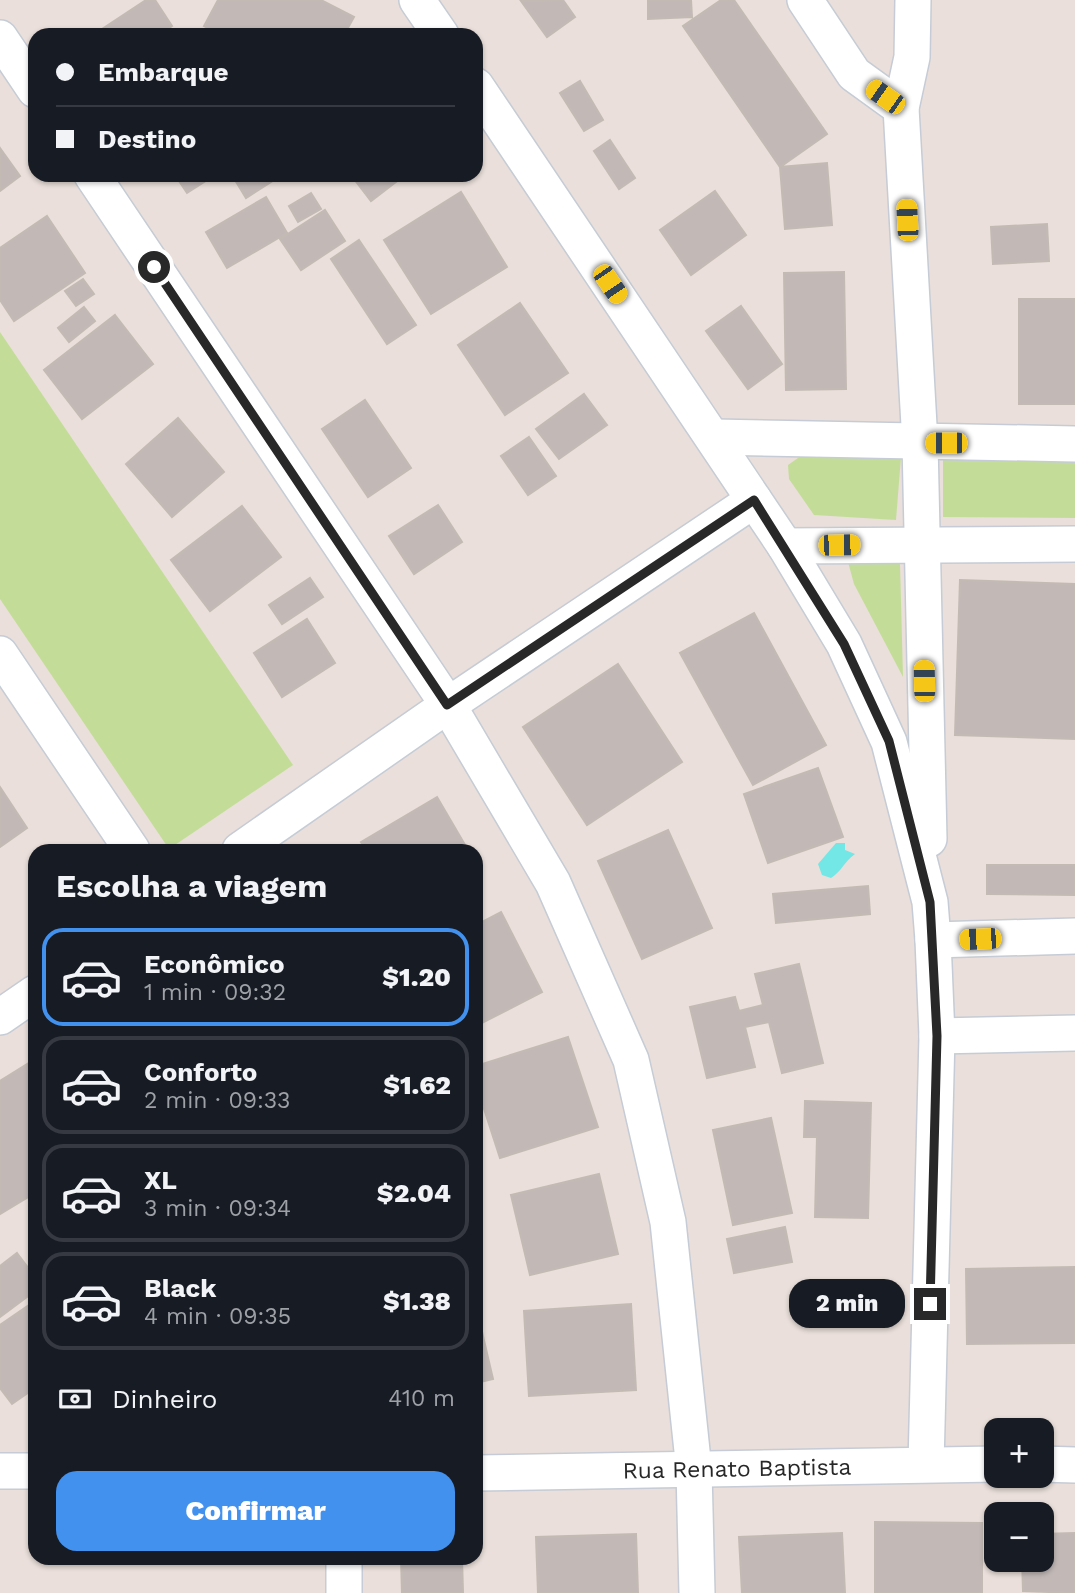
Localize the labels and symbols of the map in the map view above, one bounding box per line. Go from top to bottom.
car [862,76,909,118]
car [896,198,919,242]
route start [138,251,170,283]
car [590,261,631,307]
car [926,433,968,454]
car [818,534,861,556]
car [914,660,935,702]
car [959,928,1002,950]
callout: 2 min [790,1280,906,1328]
route end [914,1288,946,1320]
street label: Rua Renato Baptista [622,1454,852,1484]

